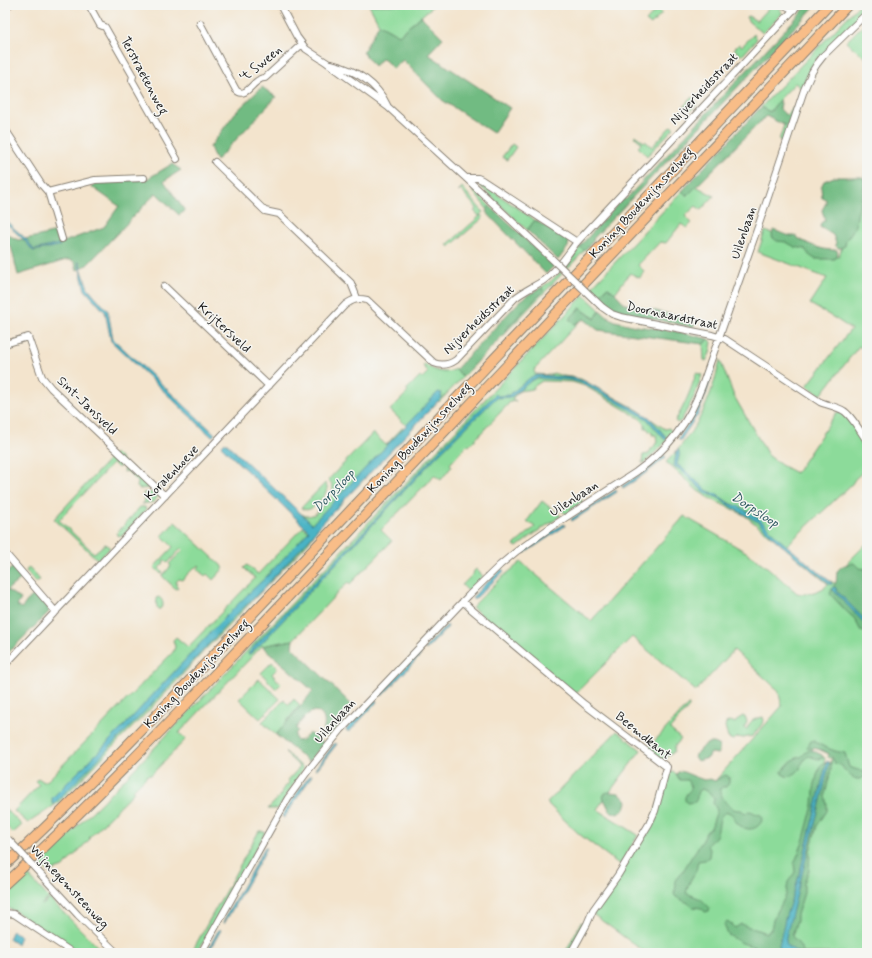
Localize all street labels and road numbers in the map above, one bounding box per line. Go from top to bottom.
street label: Terstraetenweg [114,34,172,119]
street label: 't Sween [236,42,286,86]
street label: Nijverheidsstraat [666,49,742,129]
street label: Koning Boudewijnsnelweg [586,144,699,263]
street label: Uilenbaan [727,204,761,262]
street label: Nijverheidsstraat [440,282,518,358]
street label: Doornaardstraat [625,298,719,334]
street label: Krijtersveld [194,299,254,357]
street label: Sint-Jansveld [53,373,121,439]
street label: Koning Boudewijnsnelweg [364,379,477,498]
street label: Koralenhoeve [141,441,203,504]
street label: Uilenbaan [546,477,602,521]
street label: Koning Boudewijnsnelweg [140,616,255,734]
street label: Uilenbaan [310,695,360,747]
street label: Beemdkant [612,708,674,764]
street label: Wijnegemsteenweg [25,841,113,934]

